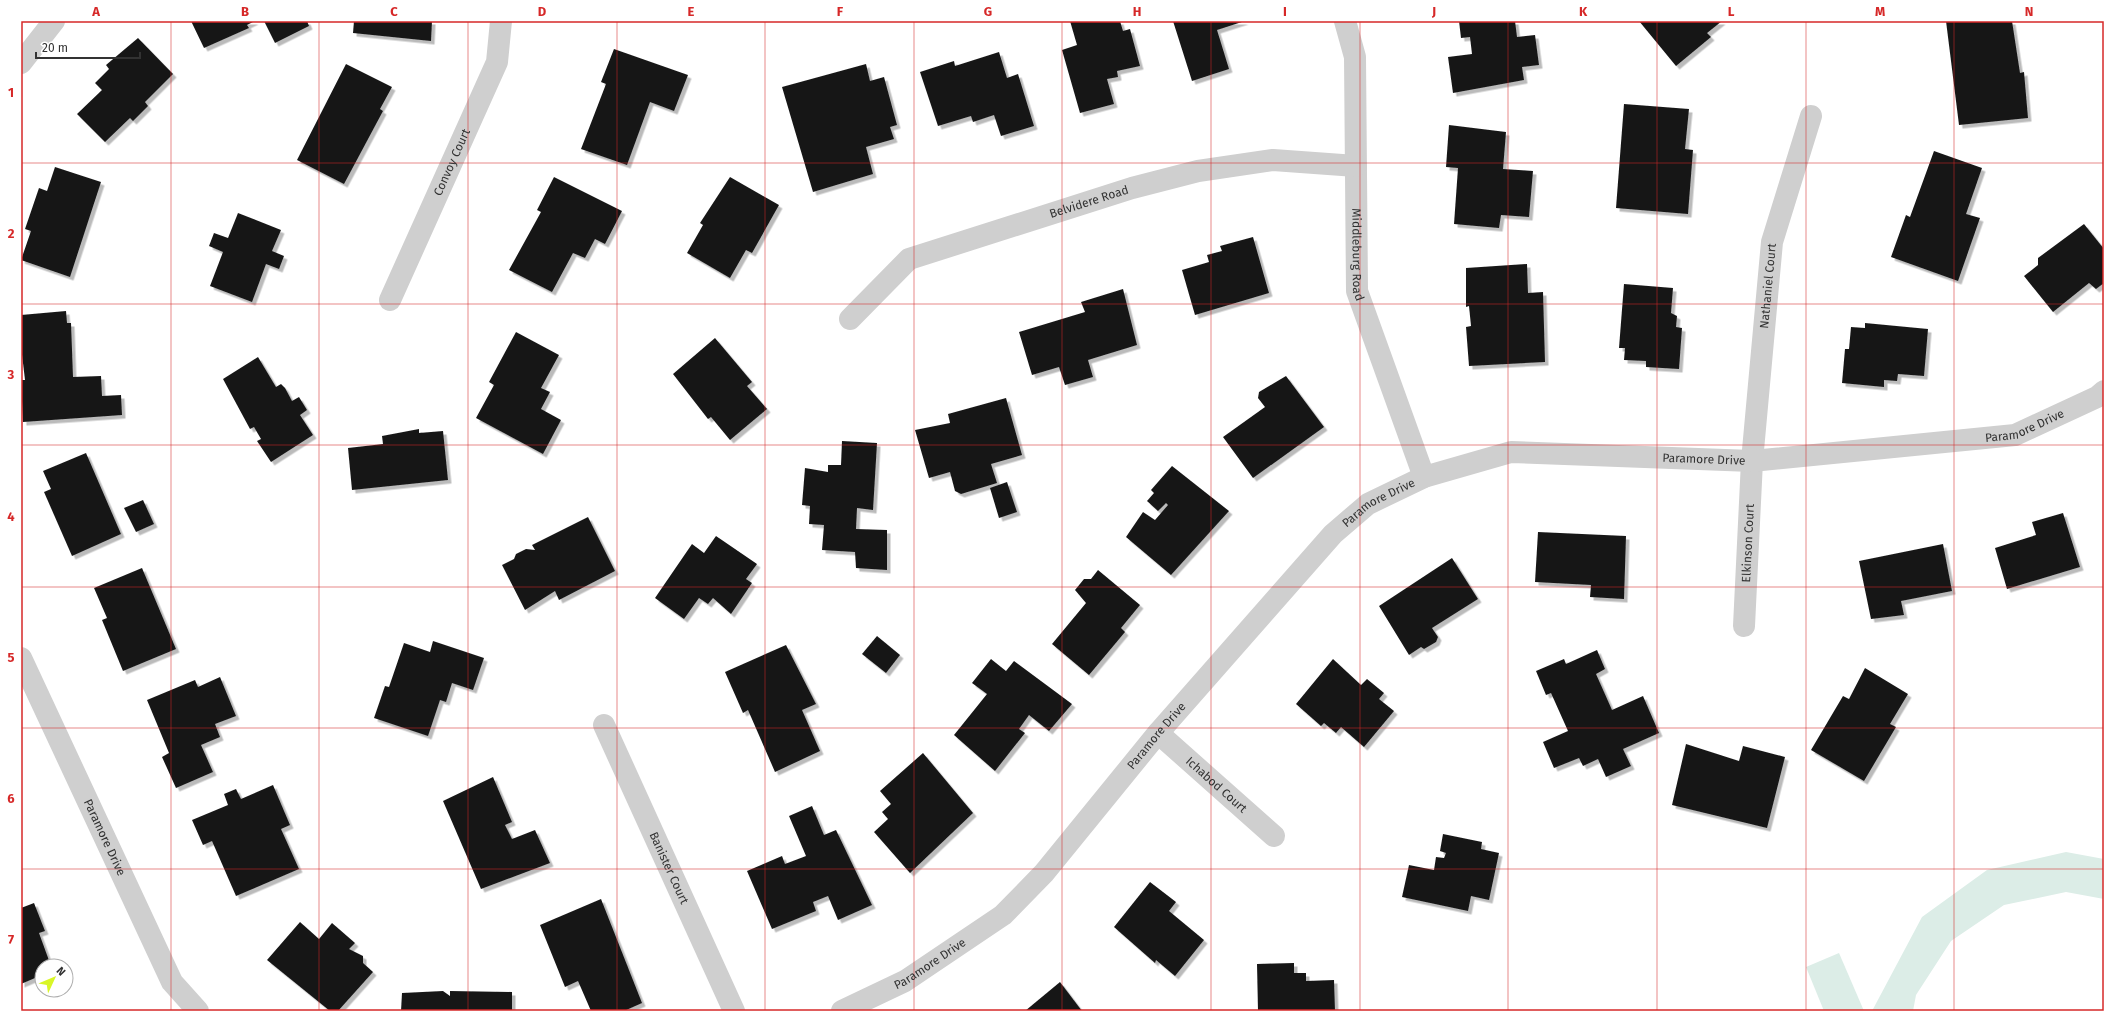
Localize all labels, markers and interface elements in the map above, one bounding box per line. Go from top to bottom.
text: A [91,4,100,19]
text: B [241,4,249,19]
text: C [390,4,398,19]
text: D [538,4,547,19]
text: E [688,4,695,19]
text: F [837,4,844,19]
text: G [984,4,992,19]
text: H [1133,4,1141,19]
text: I [1283,4,1287,19]
text: J [1431,4,1436,19]
text: K [1579,4,1588,19]
text: L [1728,4,1735,19]
text: M [1875,4,1885,19]
text: N [2025,4,2033,19]
scale bar [36,34,140,60]
text: 20 m [42,41,68,55]
text: 1 [8,85,14,100]
street label: Convoy Court [431,126,473,198]
street label: Belvidere Road [1048,183,1130,221]
street label: Middleburg Road [1349,208,1367,303]
text: 2 [8,226,15,241]
street label: Nathaniel Court [1757,242,1779,329]
text: 3 [7,367,15,382]
street label: Paramore Drive [1985,406,2066,445]
street label: Paramore Drive [1662,451,1746,468]
street label: Paramore Drive [1339,475,1417,530]
street label: Elkinson Court [1739,503,1757,583]
text: 4 [7,509,15,524]
text: 5 [8,650,15,665]
street label: Paramore Drive [1124,700,1189,772]
street label: Ichabod Court [1183,754,1250,816]
text: 6 [7,791,15,806]
street label: Paramore Drive [81,797,129,878]
street label: Banister Court [646,830,692,907]
text: 7 [8,932,14,947]
street label: Paramore Drive [892,935,968,992]
north arrow [34,958,74,998]
text: N [54,964,68,979]

